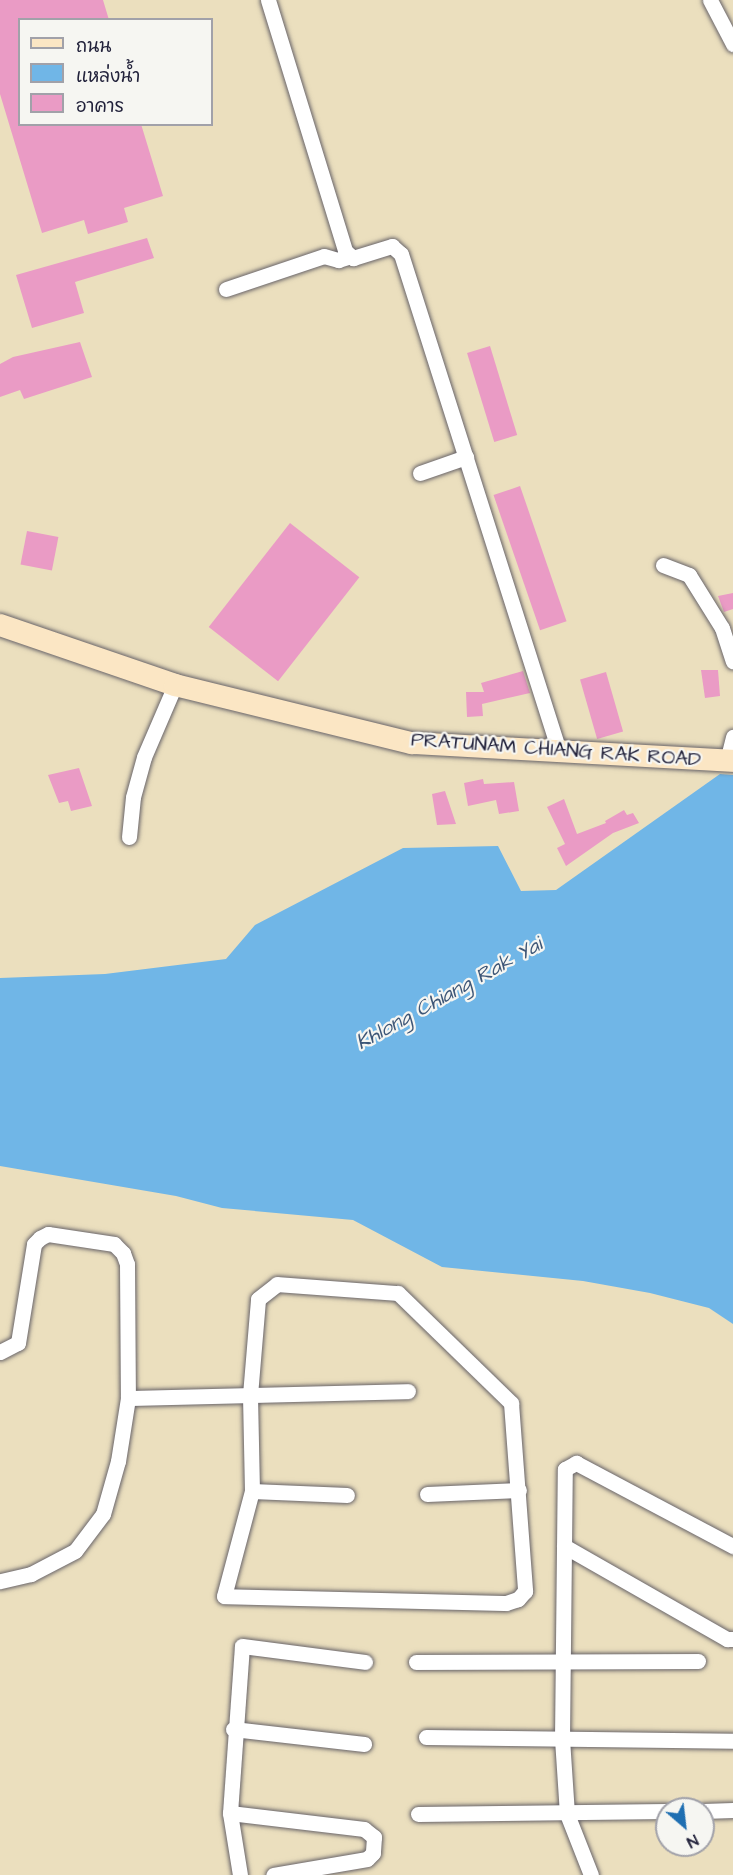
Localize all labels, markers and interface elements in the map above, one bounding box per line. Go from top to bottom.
legend [18,18,213,126]
text: ถนน [76,34,111,59]
text: แหล่งน้ำ [76,64,140,89]
text: อาคาร [76,94,124,119]
street label: PRATUNAM CHIANG RAK ROAD [410,728,702,772]
water label: Khlong Chiang Rak Yai [352,932,546,1056]
north arrow [655,1797,715,1857]
text: N [683,1829,702,1853]

